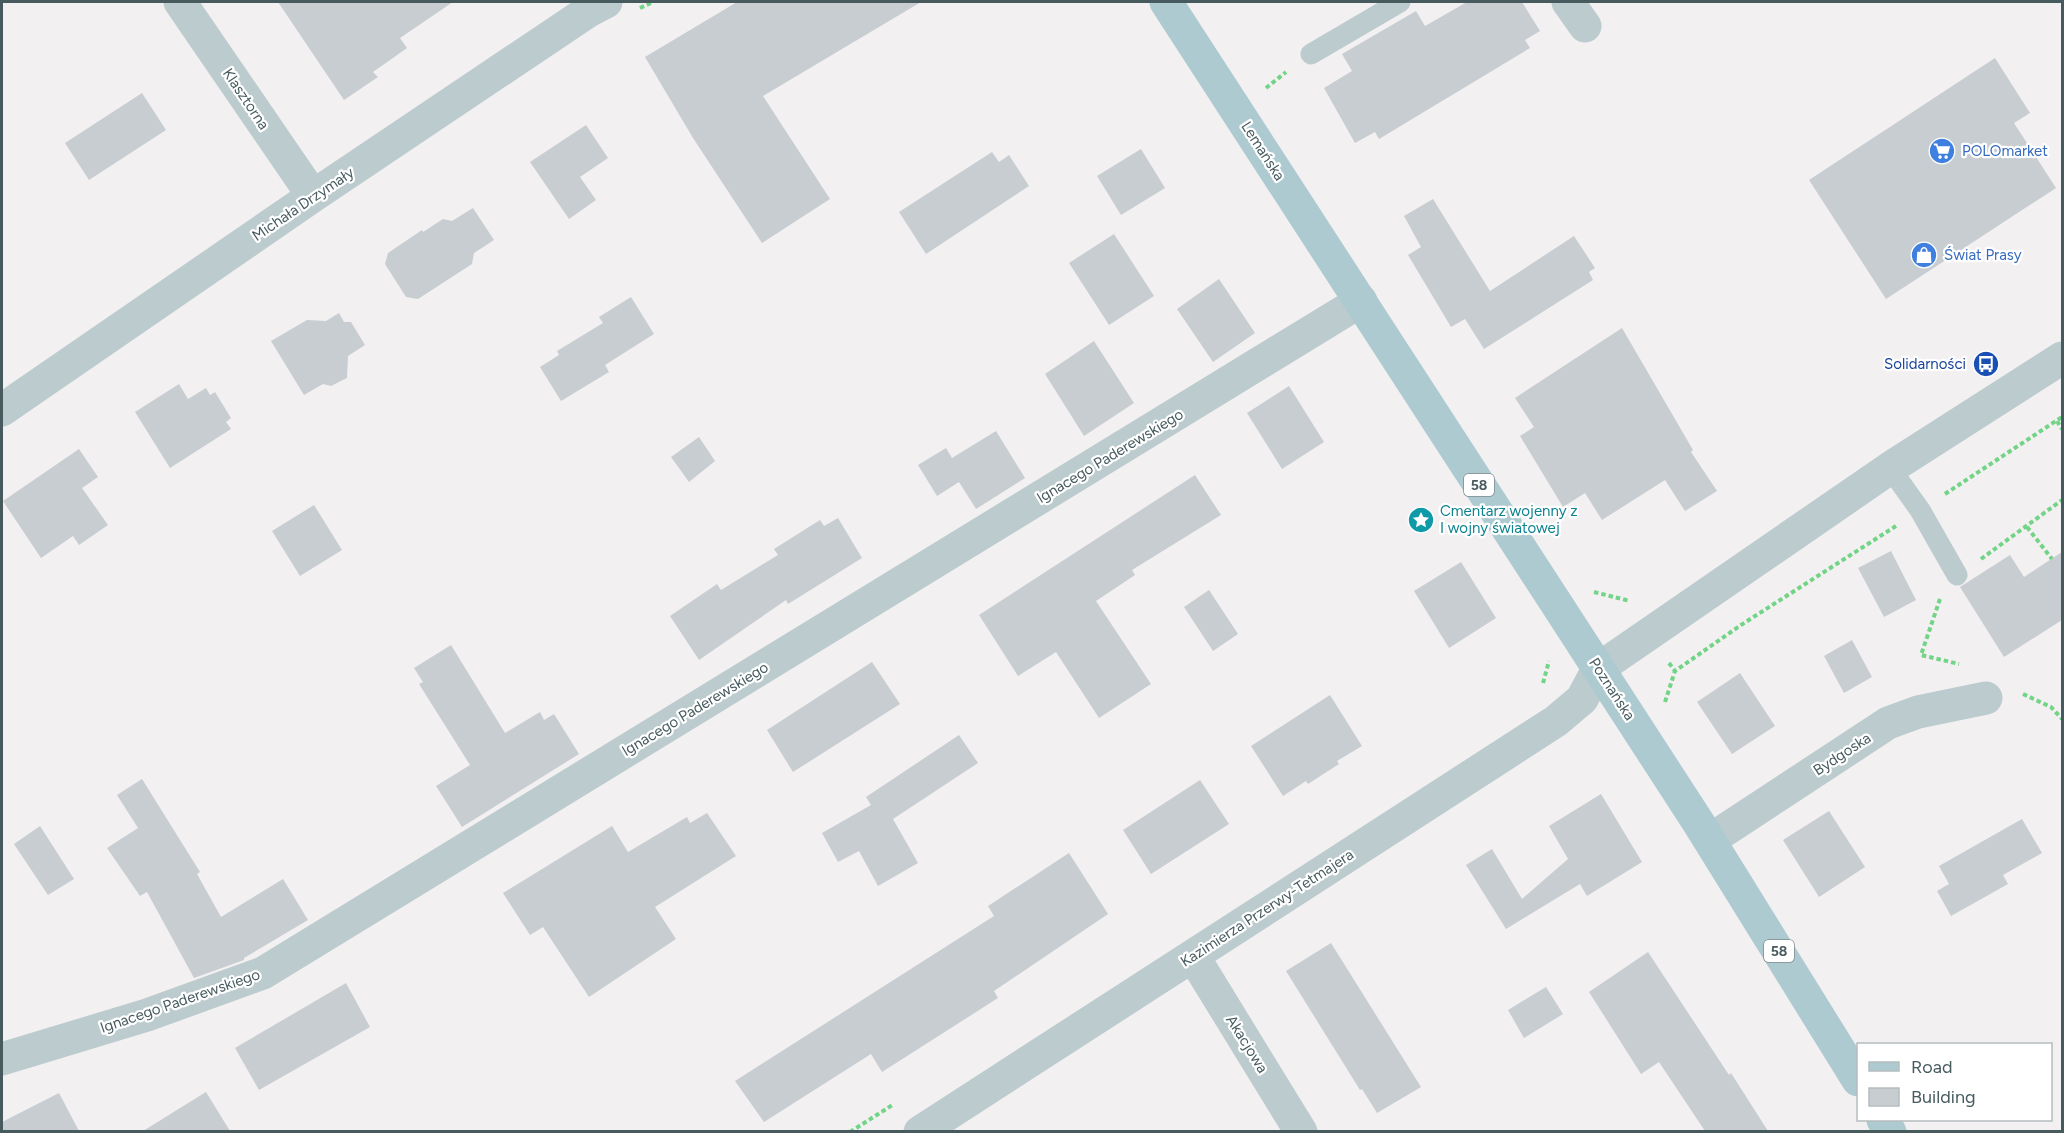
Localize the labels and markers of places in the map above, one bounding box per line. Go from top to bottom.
supermarket icon: POLOmarket [1927,136,1957,166]
place label: POLOmarket [1962,142,2048,160]
shop icon: Świat Prasy [1909,240,1939,270]
place label: Świat Prasy [1944,246,2022,264]
bus stop icon: Solidarności [1971,349,2001,379]
place label: Solidarności [1884,355,1966,373]
place label: Cmentarz wojenny z I wojny światowej [1440,502,1578,537]
place icon: Cmentarz wojenny z I wojny światowej [1406,505,1436,535]

